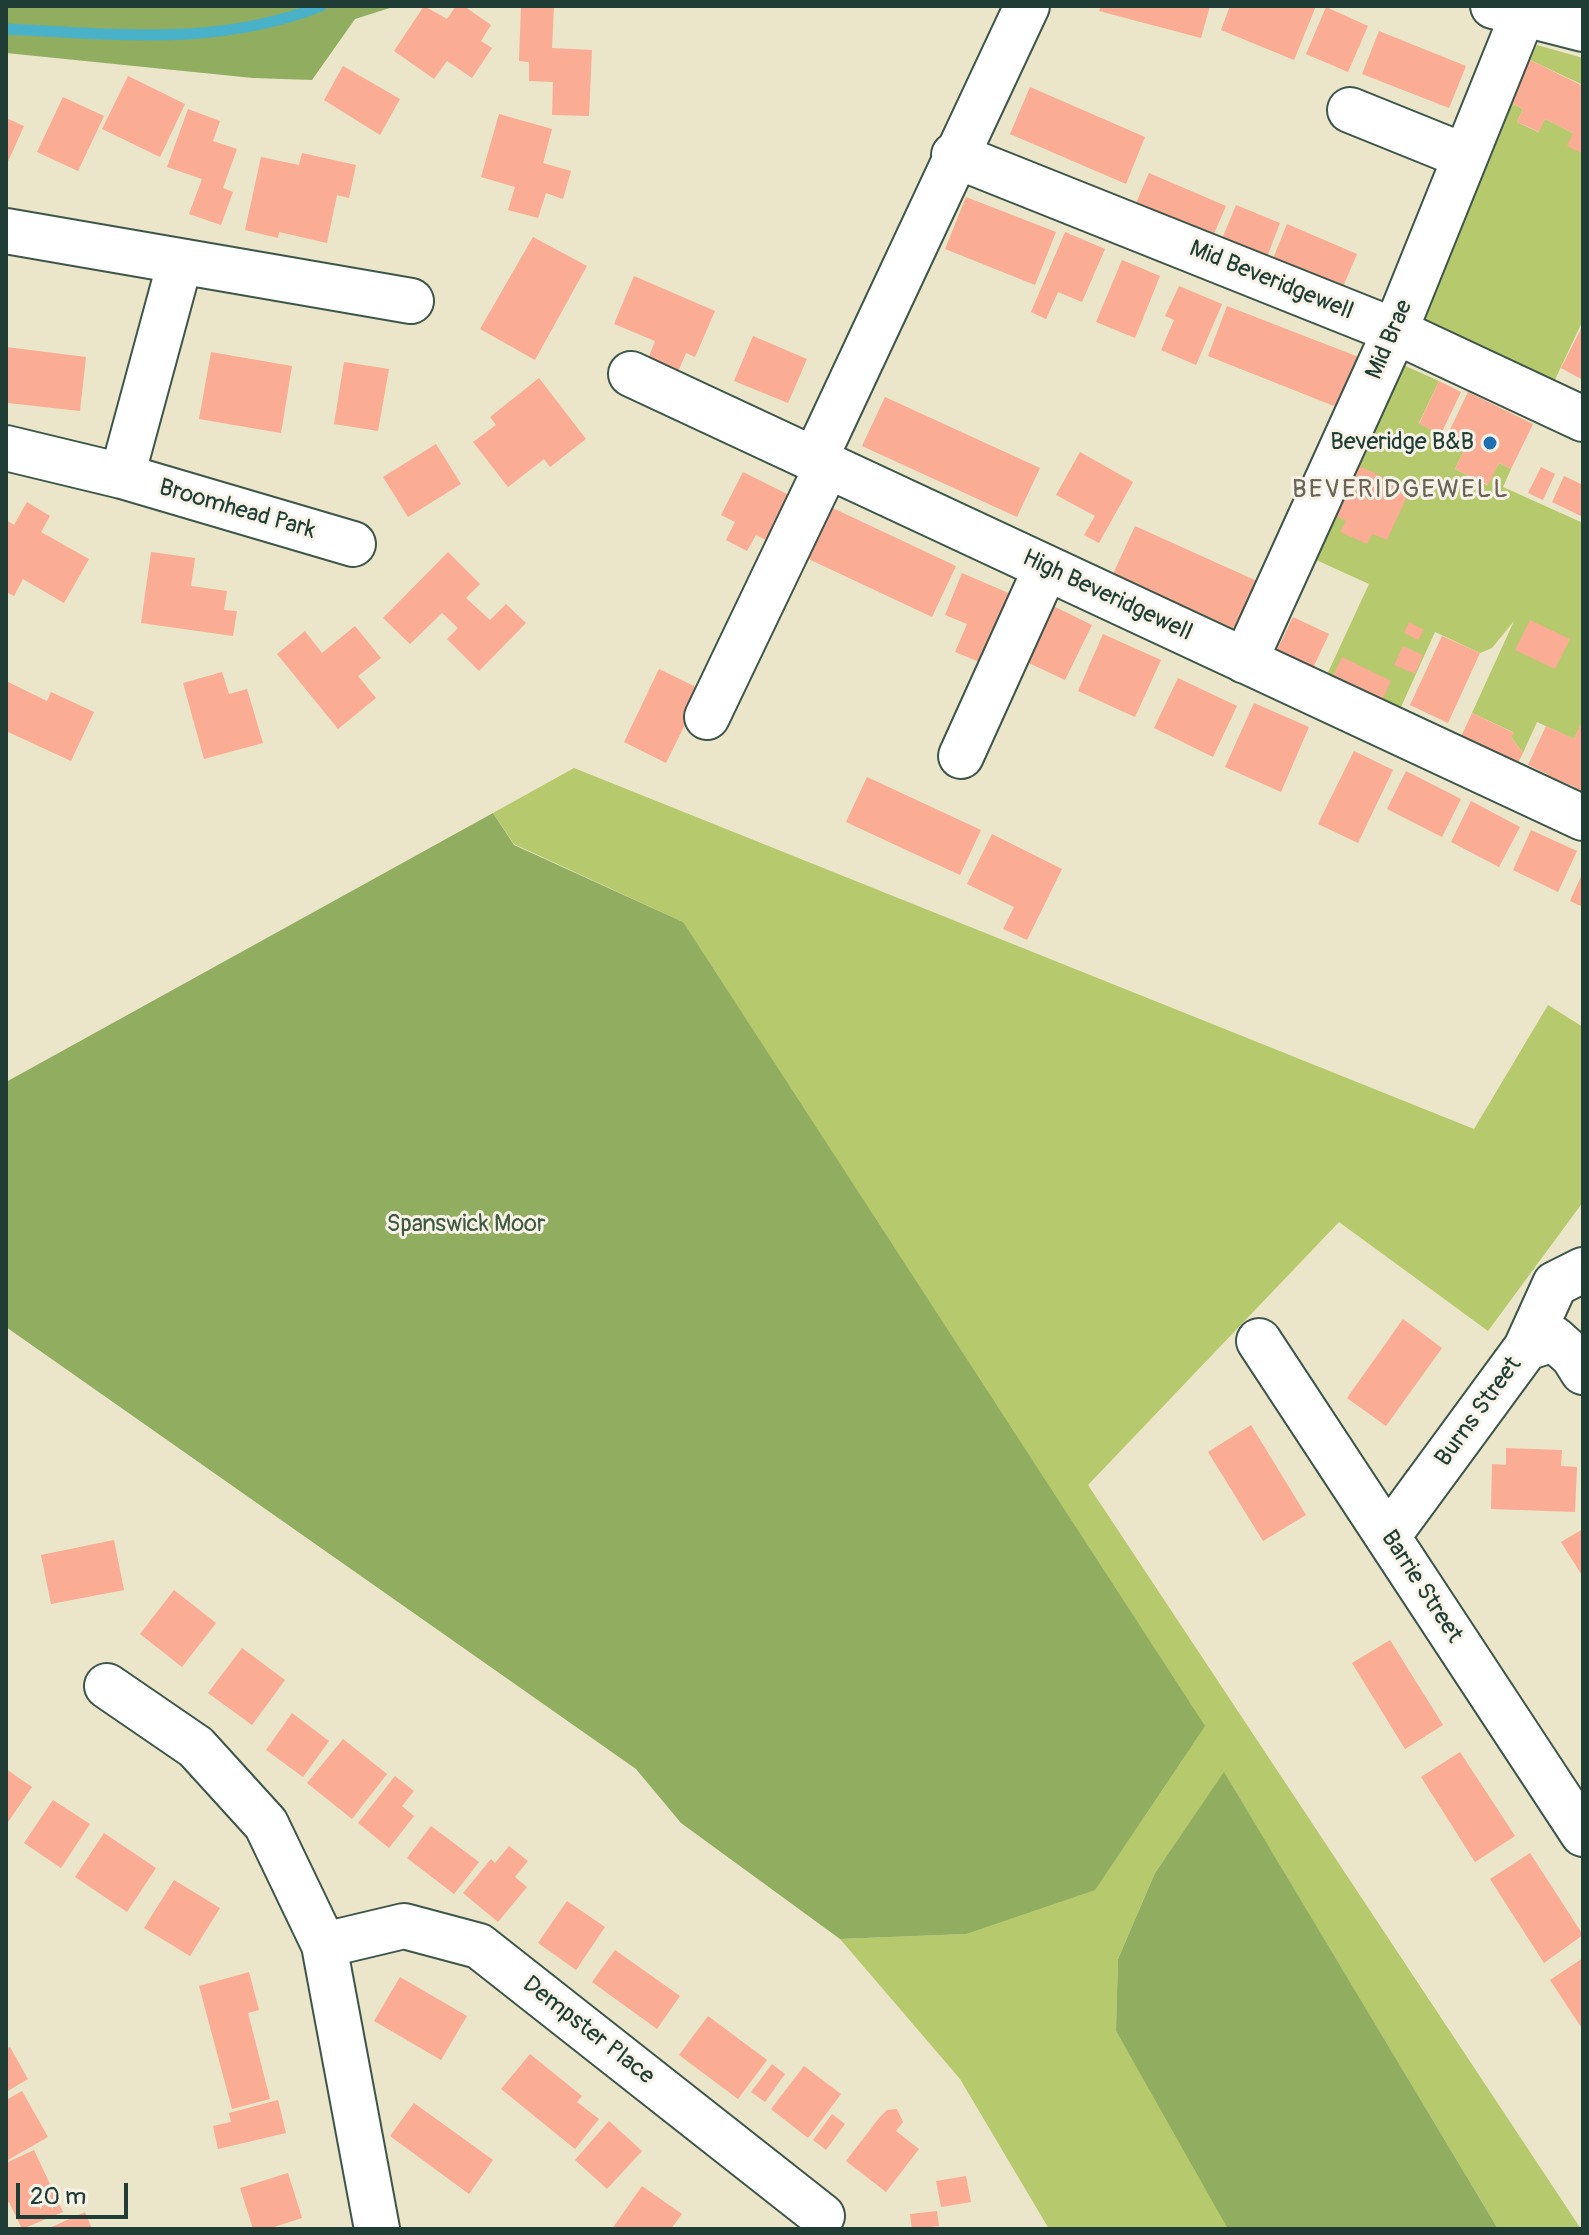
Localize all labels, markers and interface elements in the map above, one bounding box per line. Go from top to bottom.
street label: Mid Beveridgewell [1185,235,1357,327]
street label: Mid Brae [1360,296,1420,384]
place label: Beveridge B&B [1330,429,1474,457]
marker: Beveridge B&B [1481,434,1499,452]
street label: Broomhead Park [156,474,318,546]
district label: BEVERIDGEWELL [1292,474,1510,506]
street label: High Beveridgewell [1017,544,1197,648]
park label: Spanswick Moor [386,1211,546,1239]
street label: Burns Street [1430,1352,1528,1472]
street label: Barrie Street [1374,1525,1468,1649]
street label: Dempster Place [516,1971,660,2091]
scale bar [20,2167,132,2217]
text: 20 m [30,2182,86,2211]

